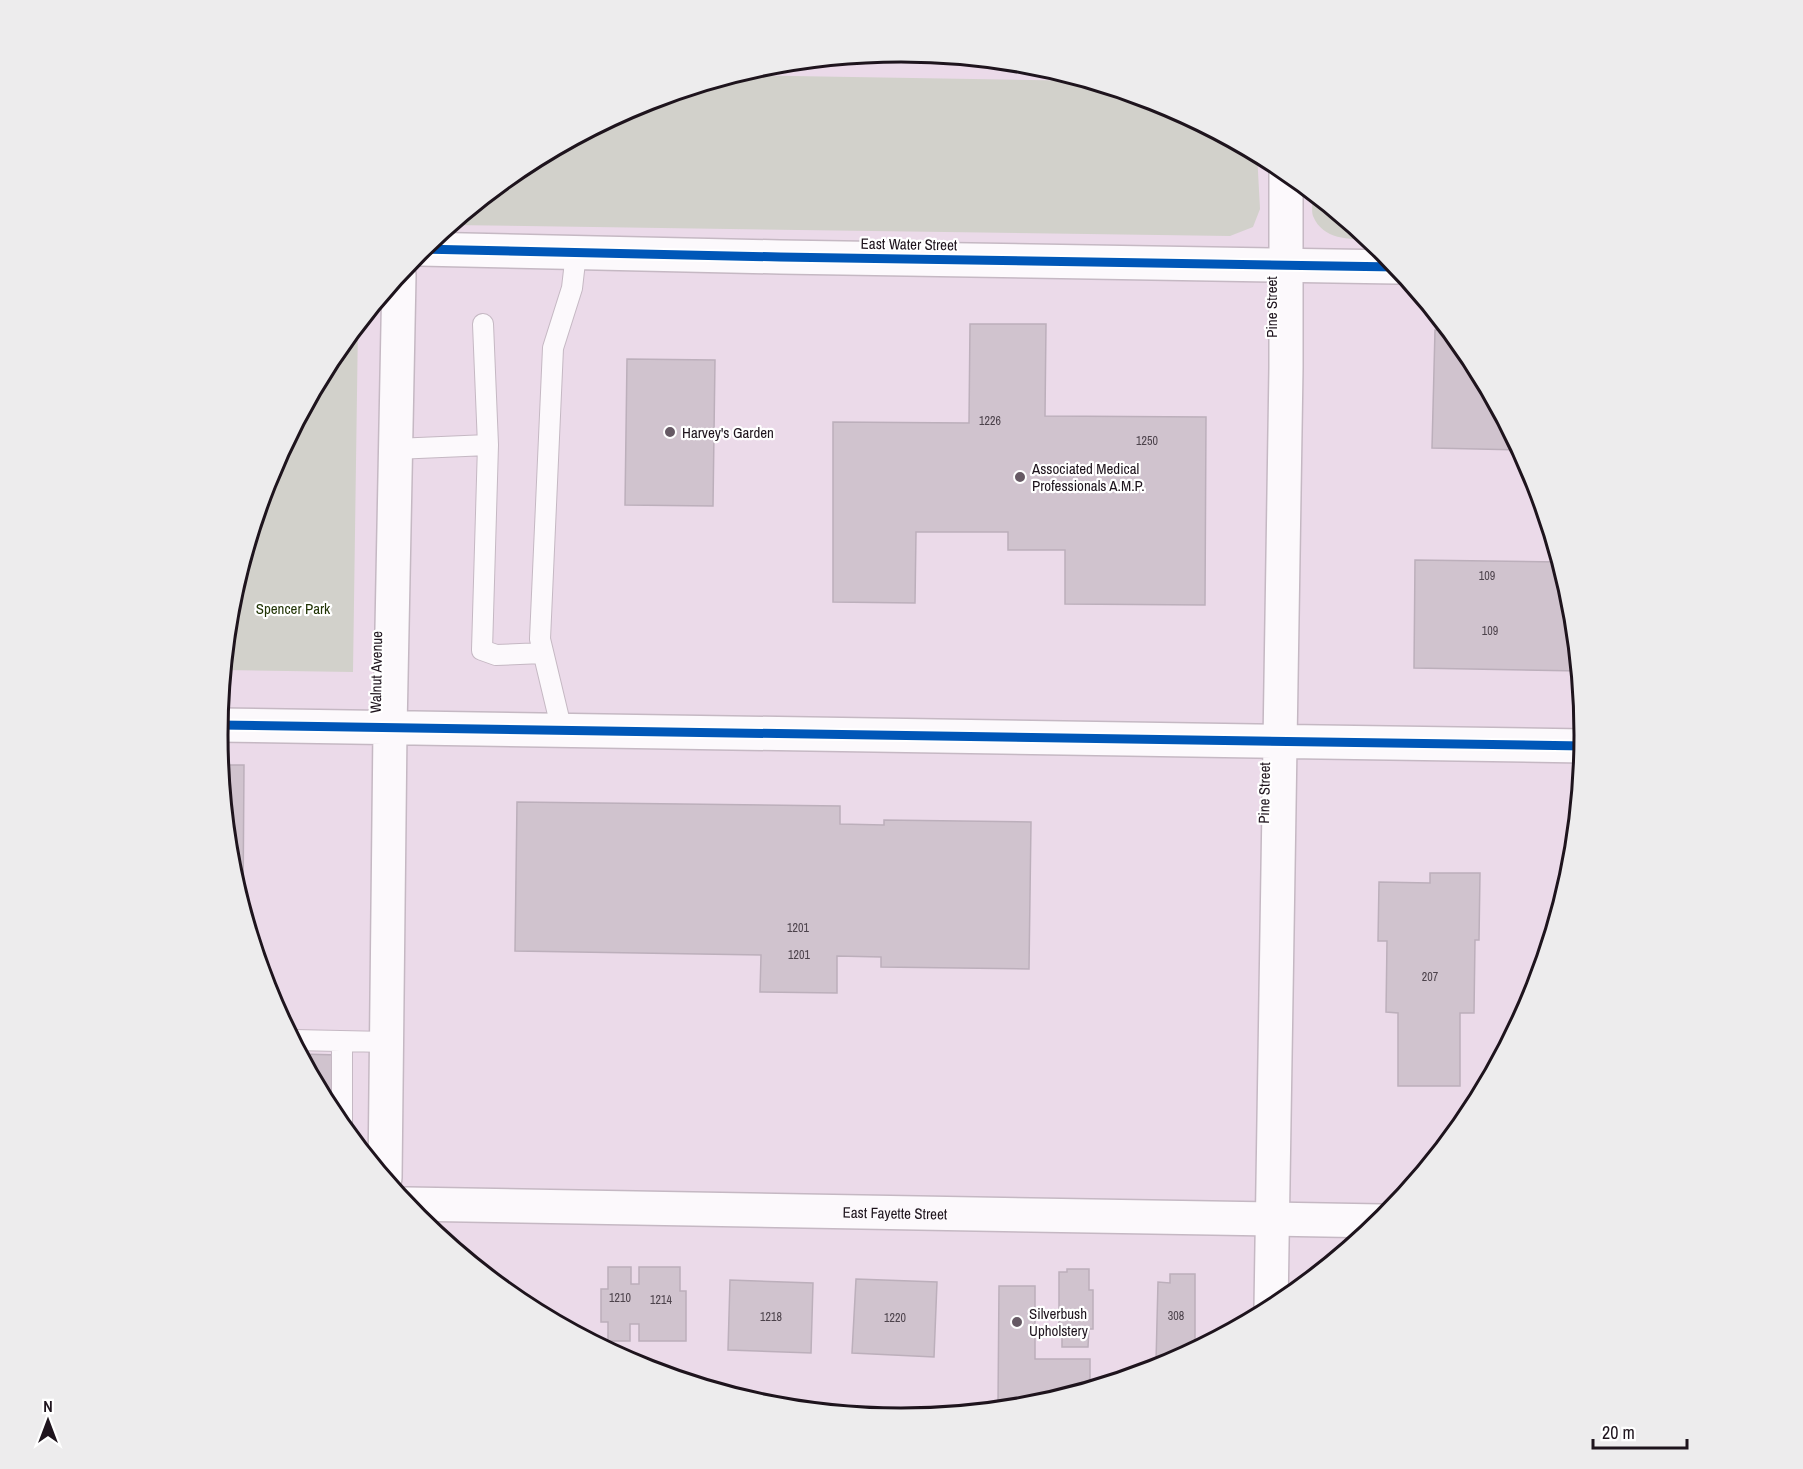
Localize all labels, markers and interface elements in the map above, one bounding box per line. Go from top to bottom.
street label: East Water Street [861,233,958,255]
street label: Pine Street [1261,276,1282,338]
house number: 1226 [979,413,1001,429]
place label: Harvey's Garden [682,422,774,443]
marker: Harvey's Garden [663,425,677,439]
house number: 1250 [1136,433,1158,449]
place label: Associated Medical Professionals A.M.P. [1031,458,1145,496]
marker: Associated Medical Professionals A.M.P. [1013,470,1027,484]
house number: 109 [1479,568,1495,584]
park label: Spencer Park [256,598,331,619]
house number: 109 [1482,623,1498,639]
street label: Walnut Avenue [365,631,387,713]
street label: Pine Street [1253,761,1275,824]
house number: 1201 [787,920,809,936]
house number: 1201 [788,947,810,963]
house number: 207 [1422,969,1439,985]
street label: East Fayette Street [842,1201,948,1224]
house number: 1210 [609,1290,631,1306]
house number: 1214 [650,1292,672,1308]
place label: Silverbush Upholstery [1029,1303,1089,1341]
house number: 308 [1168,1308,1184,1324]
house number: 1218 [760,1309,782,1325]
house number: 1220 [884,1310,906,1326]
marker: Silverbush Upholstery [1010,1315,1024,1329]
north arrow [18,1391,78,1451]
text: N [43,1395,53,1417]
scale bar [1593,1412,1688,1450]
text: 20 m [1602,1420,1635,1445]

